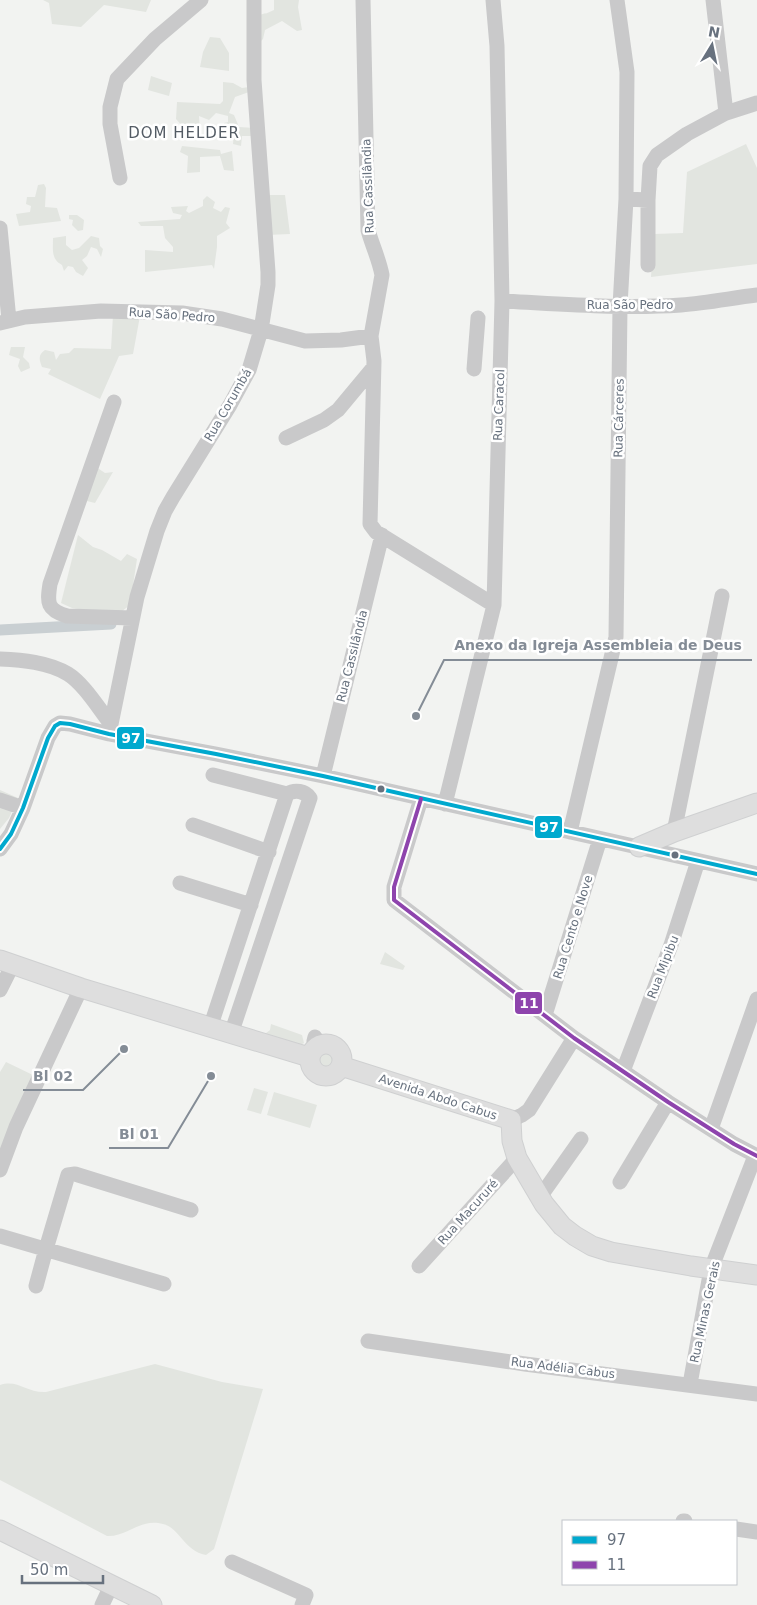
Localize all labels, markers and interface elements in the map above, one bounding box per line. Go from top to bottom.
north arrow [687,20,737,70]
text: N [707,23,721,41]
district label: DOM HELDER [128,124,240,142]
street label: Rua Cassilândia [359,138,377,234]
street label: Rua São Pedro [587,298,673,312]
street label: Rua São Pedro [128,305,216,325]
street label: Rua Corumbá [202,366,254,444]
street label: Rua Caracol [491,369,507,441]
street label: Rua Cárceres [611,378,627,458]
street label: Rua Cassilândia [334,608,370,704]
callout: Anexo da Igreja Assembleia de Deus [444,631,752,660]
text: Anexo da Igreja Assembleia de Deus [454,637,742,653]
line badge: 97 [116,726,145,750]
text: 97 [121,730,141,746]
unlabelled marker [376,784,386,794]
line badge: 97 [534,815,563,839]
text: 97 [539,819,559,835]
unlabelled marker [670,850,680,860]
street label: Rua Cento e Nove [551,873,595,981]
street label: Rua Mipibu [645,933,681,1001]
line badge: 11 [514,991,543,1015]
text: 11 [519,995,539,1011]
callout: Bl 02 [23,1061,83,1090]
text: Bl 02 [33,1068,73,1084]
street label: Avenida Abdo Cabus [377,1071,499,1123]
callout: Bl 01 [109,1119,168,1148]
text: Bl 01 [119,1126,159,1142]
street label: Rua Macururé [435,1176,501,1248]
street label: Rua Minas Gerais [687,1260,723,1364]
street label: Rua Adélia Cabus [510,1355,616,1381]
legend [562,1520,737,1585]
text: 97 [607,1531,626,1549]
scale bar [22,1552,104,1584]
text: 11 [607,1556,626,1574]
text: 50 m [30,1561,68,1579]

